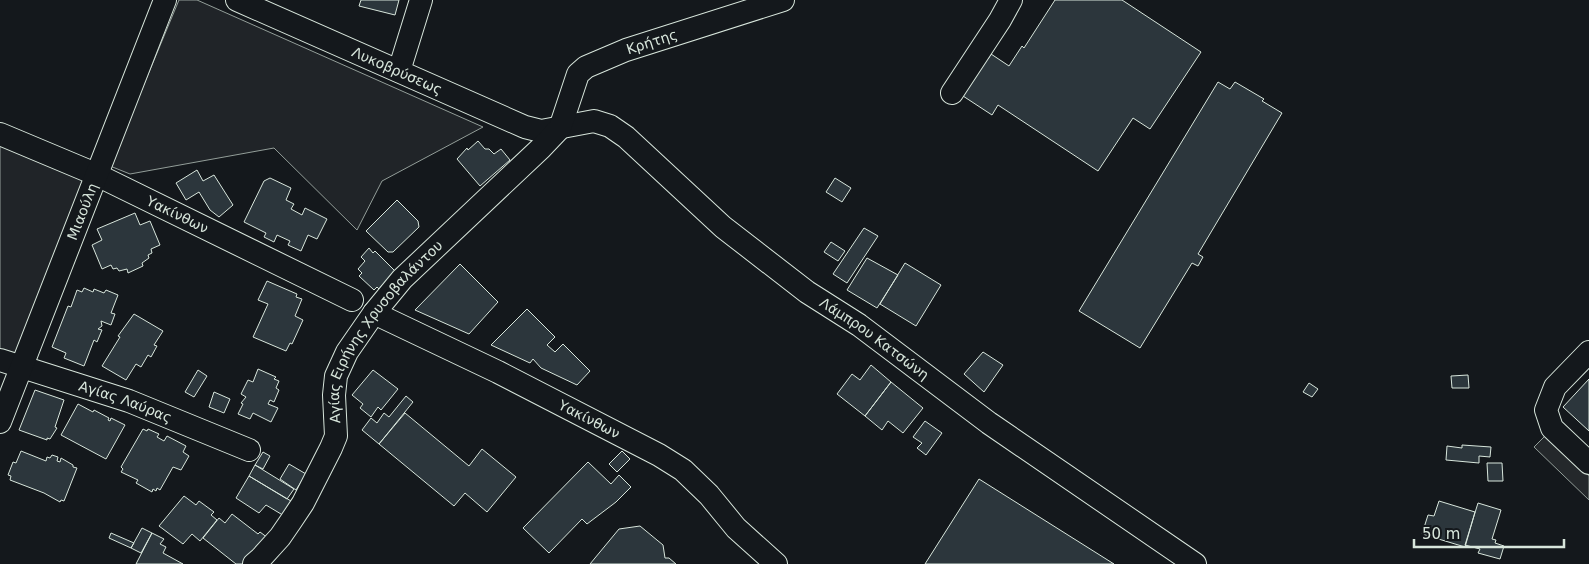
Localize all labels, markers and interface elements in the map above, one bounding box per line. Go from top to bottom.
street label: Κρήτης [624,26,679,57]
street label: Λυκοβρύσεως [350,44,445,97]
street label: Μιαούλη [64,181,101,242]
street label: Υακίνθων [143,192,211,236]
street label: Αγίας Ειρήνης Χρυσοβαλάντου [326,237,446,424]
street label: Λάμπρου Κατσώνη [817,294,932,383]
street label: Αγίας Λαύρας [77,378,174,426]
street label: Υακίνθων [555,396,623,442]
scale bar [1414,516,1564,548]
text: 50 m [1422,525,1460,543]

